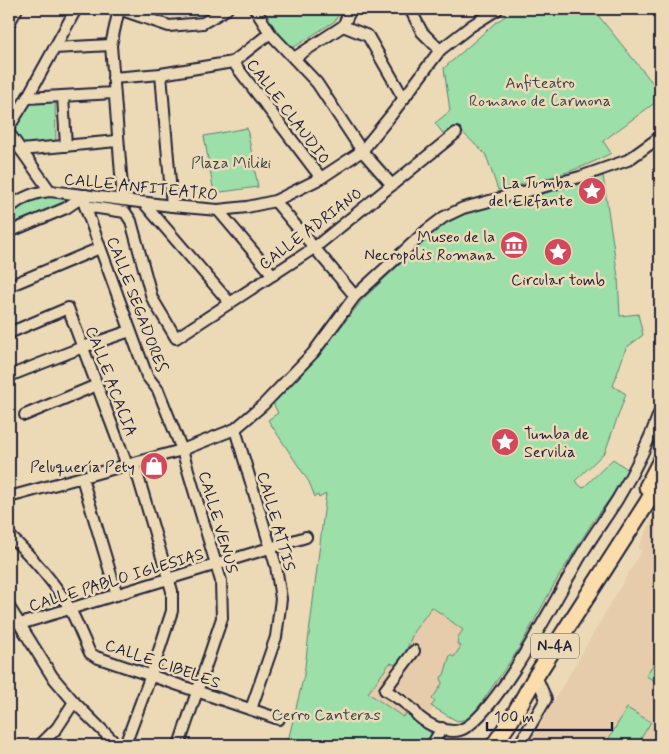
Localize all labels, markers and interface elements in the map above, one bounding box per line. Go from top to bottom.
street label: CALLE CLAUDIO [241,55,334,169]
park label: Anfiteatro Romano de Carmona [469,73,611,112]
park label: Plaza Miliki [191,153,271,174]
street label: CALLE ANFITEATRO [63,169,219,206]
place label: La Tumba del Elefante [489,173,573,212]
place icon: La Tumba del Elefante [577,176,607,206]
street label: CALLE ADRIANO [255,183,367,275]
place label: Museo de la Necropolis Romana [364,227,495,266]
museum icon: Museo de la Necropolis Romana [499,230,529,260]
street label: CALLE SEGADORES [101,234,172,375]
place icon: Circular tomb [543,237,573,267]
place label: Circular tomb [511,270,605,291]
street label: CALLE ACACIA [80,323,141,440]
place label: Tumba de Servilia [524,424,590,463]
place icon: Tumba de Servilia [490,427,520,457]
shop icon: Peluquería Pety [139,451,169,481]
place label: Peluquería Pety [30,457,135,478]
street label: CALLE VENUS [193,469,242,576]
street label: CALLE ATTIS [251,469,300,574]
street label: CALLE PABLO IGLESIAS [26,544,207,617]
road number: N-4A [531,634,579,658]
street label: CALLE CIBELES [102,635,223,694]
scale bar [487,699,612,731]
park label: Cerro Canteras [271,705,381,726]
text: 100 m [494,708,534,728]

